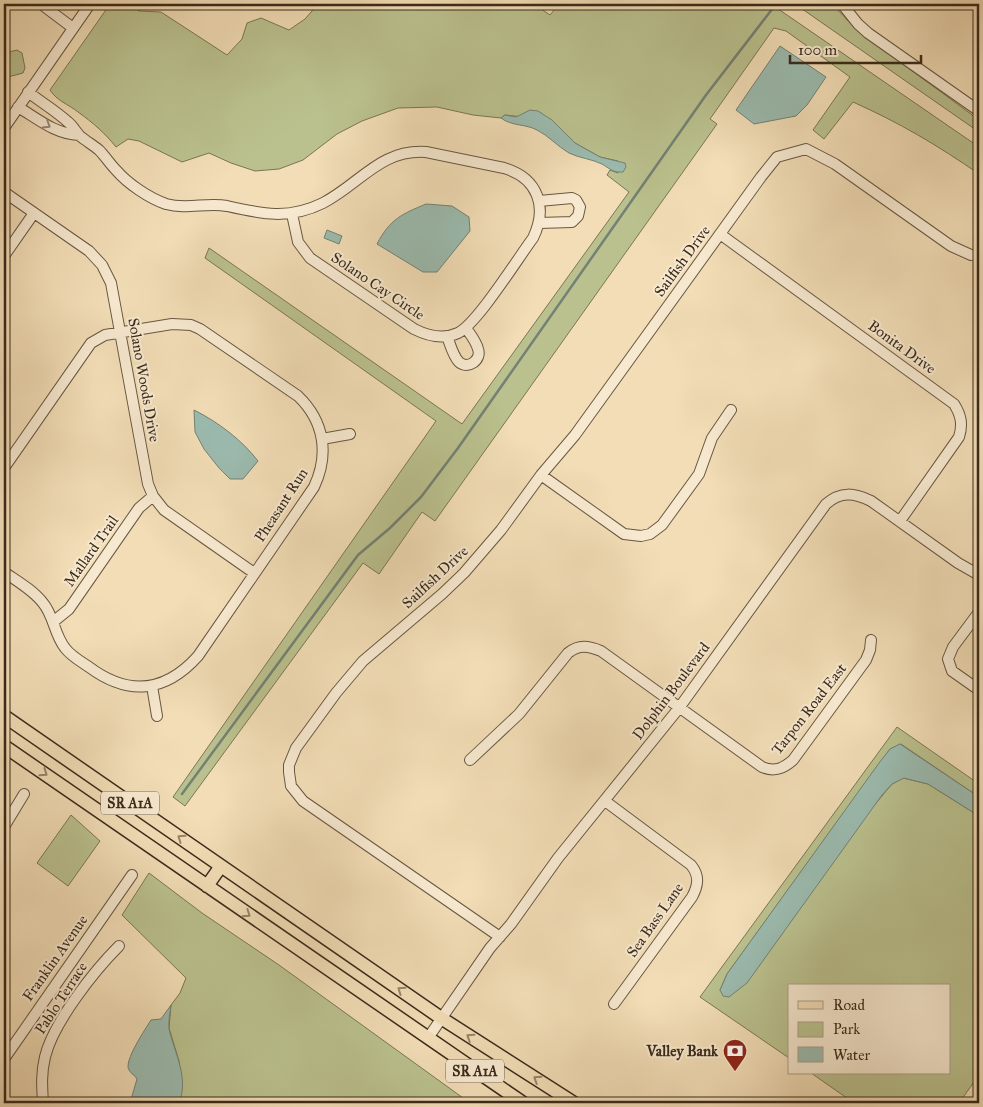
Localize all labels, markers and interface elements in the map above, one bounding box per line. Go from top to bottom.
scale bar [790,32,922,64]
text: 100 m [798,41,838,59]
one-way arrow [42,119,51,128]
street label: Sailfish Drive [650,222,714,300]
street label: Solano Cay Circle [328,248,428,324]
street label: Bonita Drive [865,316,939,378]
street label: Solano Woods Drive [124,317,164,443]
street label: Pheasant Run [250,465,312,545]
street label: Mallard Trail [60,511,123,590]
street label: Sailfish Drive [398,542,472,612]
street label: Dolphin Boulevard [629,638,714,743]
street label: Tarpon Road East [768,659,851,758]
one-way arrow [39,767,48,777]
road number: SR A1A [101,791,159,814]
one-way arrow [177,835,187,844]
street label: Sea Bass Lane [623,879,687,961]
one-way arrow [242,908,251,917]
street label: Franklin Avenue [19,911,91,1005]
street label: Pablo Terrace [31,959,91,1037]
legend [788,984,950,1074]
one-way arrow [398,987,407,996]
text: Road [833,996,865,1014]
text: Park [833,1020,860,1038]
one-way arrow [467,1033,476,1043]
bank icon: Valley Bank [722,1038,748,1072]
place label: Valley Bank [646,1042,719,1061]
text: Water [833,1046,870,1064]
road number: SR A1A [446,1060,504,1082]
one-way arrow [533,1076,542,1085]

